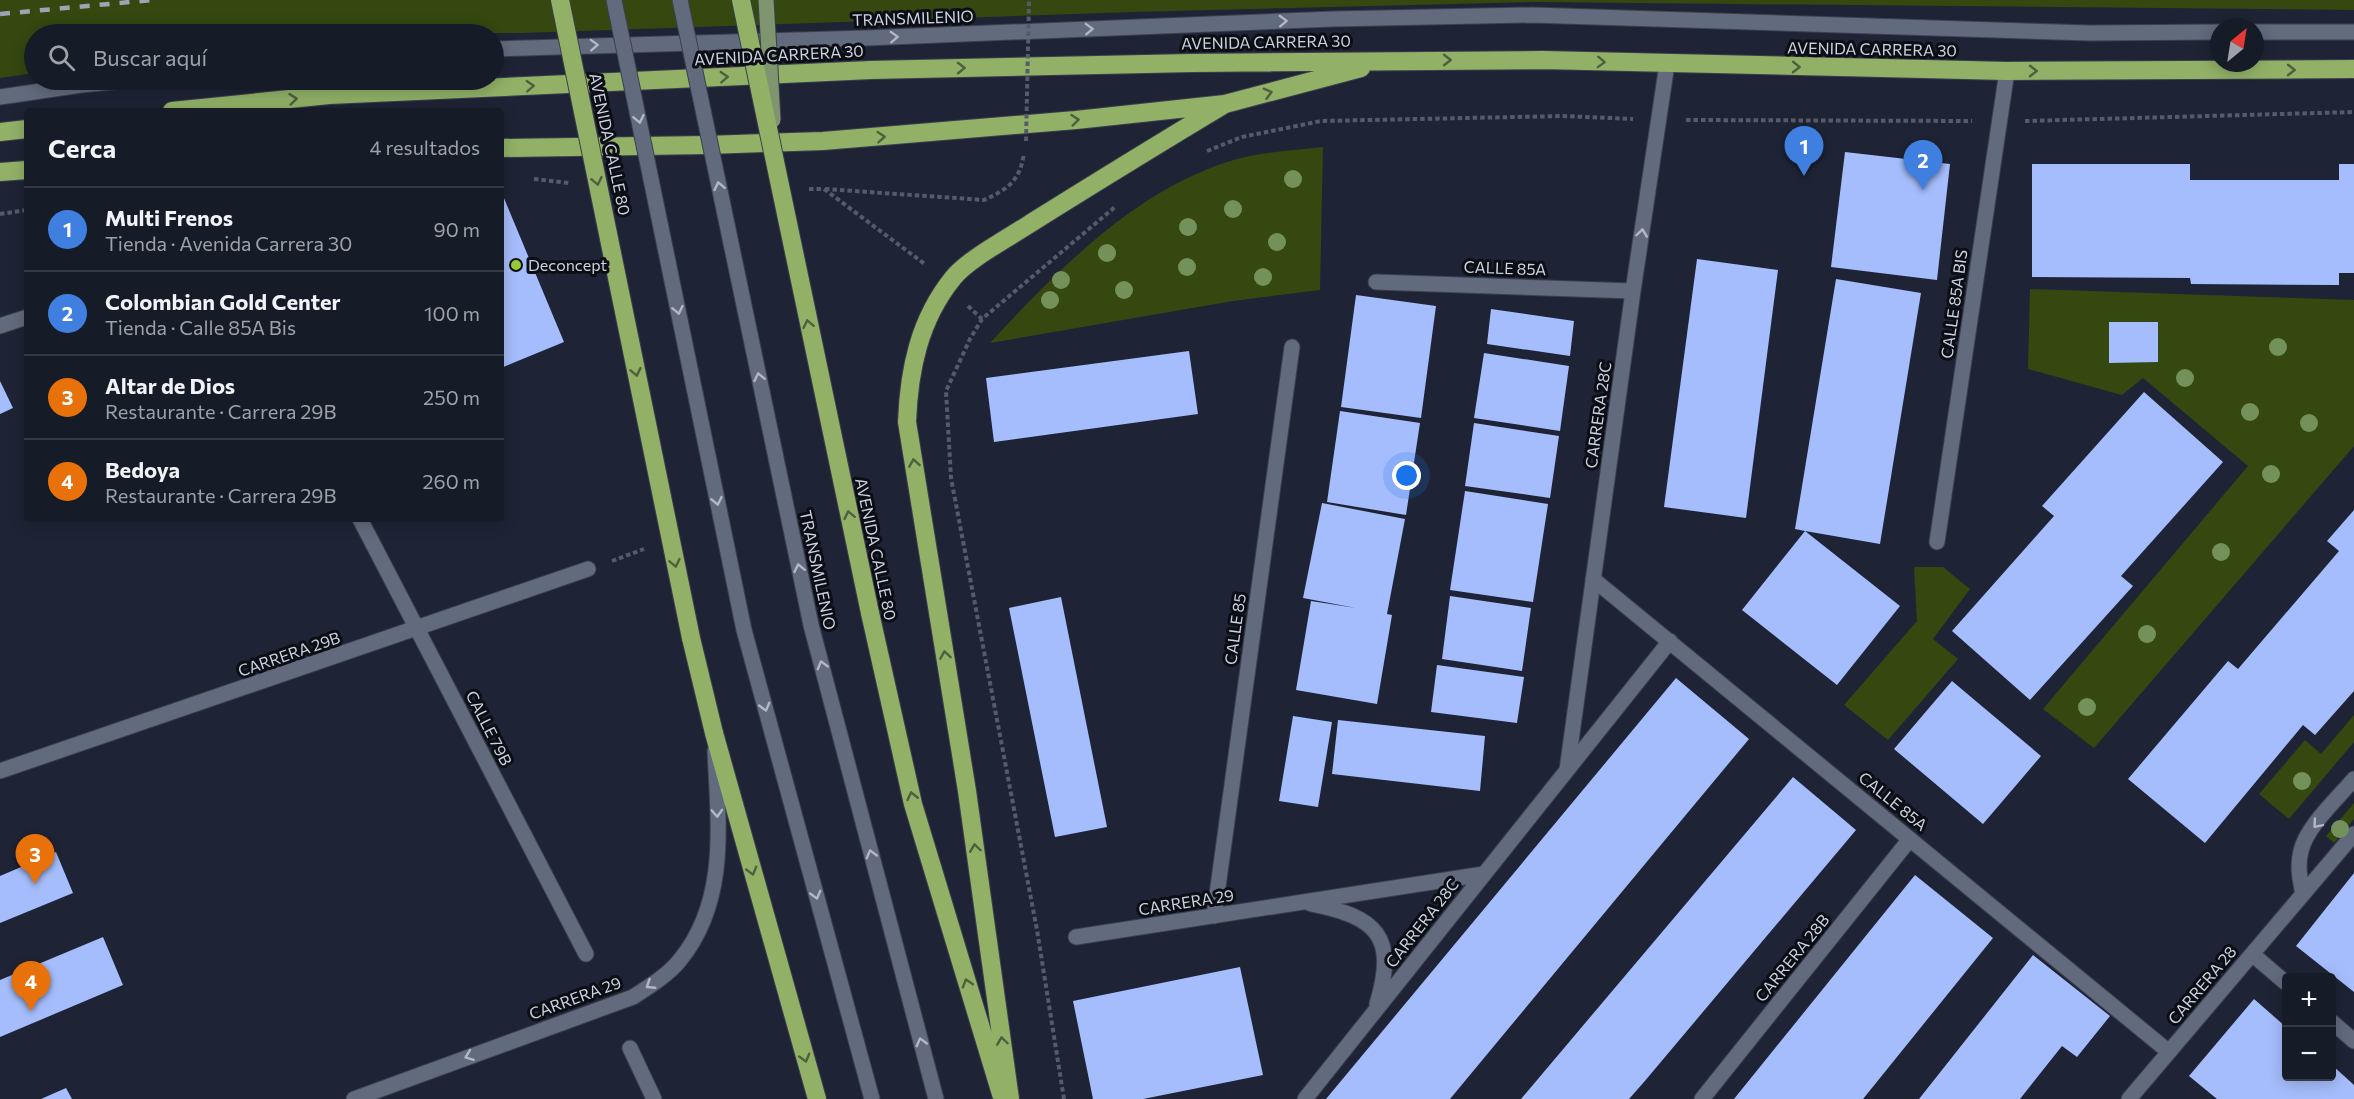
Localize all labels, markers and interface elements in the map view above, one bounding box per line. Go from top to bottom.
street label: TRANSMILENIO [852,6,974,29]
one-way arrow [1279,15,1288,28]
north arrow [2210,18,2264,72]
one-way arrow [1084,23,1093,35]
search box [24,24,504,90]
one-way arrow [889,30,898,43]
street label: AVENIDA CARRERA 30 [1181,31,1351,52]
one-way arrow [589,38,598,51]
street label: AVENIDA CARRERA 30 [1787,38,1957,59]
icon: search [45,41,78,74]
street label: AVENIDA CARRERA 30 [694,41,864,68]
text: Buscar aquí [93,44,207,71]
one-way arrow [1443,54,1452,66]
one-way arrow [1596,56,1605,68]
one-way arrow [1791,61,1800,73]
one-way arrow [957,62,966,74]
one-way arrow [2286,64,2295,76]
one-way arrow [2028,65,2037,77]
one-way arrow [720,70,729,83]
street label: AVENIDA CALLE 80 [586,71,635,217]
one-way arrow [525,79,534,92]
one-way arrow [1263,87,1273,100]
one-way arrow [289,93,298,106]
one-way arrow [632,114,645,124]
one-way arrow [1071,114,1080,127]
pin: 1 [1784,126,1824,176]
one-way arrow [876,130,885,143]
text: Cerca [48,132,116,163]
text: 4 resultados [370,135,480,159]
pin: 2 [1904,140,1942,190]
one-way arrow [590,175,603,185]
one-way arrow [713,181,726,191]
text: Multi Frenos [105,204,233,231]
text: 1 [63,217,72,241]
text: 90 m [434,217,480,241]
one-way arrow [1635,228,1647,238]
text: Tienda · Avenida Carrera 30 [105,231,352,255]
street label: CALLE 85A BIS [1936,248,1971,360]
place label: Deconcept [528,255,608,274]
street label: CALLE 85A [1463,257,1547,278]
marker: Deconcept [509,258,523,272]
text: Colombian Gold Center [105,288,341,315]
text: 2 [62,301,73,325]
text: 100 m [424,301,480,325]
one-way arrow [671,305,684,315]
text: Tienda · Calle 85A Bis [105,315,296,339]
one-way arrow [802,319,815,329]
street label: CARRERA 28C [1581,360,1614,469]
one-way arrow [629,367,642,377]
text: Altar de Dios [105,372,235,399]
one-way arrow [753,372,766,382]
text: 3 [62,385,73,409]
text: 250 m [423,385,480,409]
text: Restaurante · Carrera 29B [105,399,336,423]
text: Bedoya [105,456,180,483]
one-way arrow [908,458,920,467]
your location [1392,461,1421,490]
text: 4 [61,469,74,493]
text: 260 m [422,469,480,493]
street label: AVENIDA CALLE 80 [852,476,901,622]
text: Restaurante · Carrera 29B [105,483,336,507]
one-way arrow [710,496,723,506]
street label: TRANSMILENIO [797,508,840,631]
one-way arrow [843,510,856,520]
one-way arrow [668,558,681,568]
one-way arrow [793,563,806,573]
street label: CALLE 85 [1220,592,1249,666]
street label: CARRERA 29B [235,627,342,680]
one-way arrow [939,651,952,661]
one-way arrow [816,660,829,670]
street label: CALLE 79B [463,687,516,768]
one-way arrow [758,701,770,712]
street label: CALLE 85A [1855,767,1931,834]
one-way arrow [906,791,919,801]
one-way arrow [711,808,724,817]
one-way arrow [2313,817,2324,828]
pin: 3 [15,834,54,884]
one-way arrow [970,843,982,853]
one-way arrow [866,849,878,860]
one-way arrow [745,865,758,875]
street label: CARRERA 28C [1381,875,1462,971]
street label: CARRERA 29 [1137,885,1235,918]
one-way arrow [809,890,822,900]
street label: CARRERA 28B [1751,910,1833,1005]
street label: CARRERA 28 [2163,942,2240,1028]
pin: 4 [12,962,51,1011]
street label: CARRERA 29 [526,972,623,1023]
map controls [2282,973,2336,1081]
button: + [2282,973,2336,1027]
one-way arrow [646,978,657,989]
one-way arrow [962,978,974,989]
button: − [2282,1027,2336,1081]
one-way arrow [996,1036,1009,1046]
one-way arrow [915,1038,928,1048]
one-way arrow [465,1049,475,1062]
one-way arrow [798,1052,810,1063]

